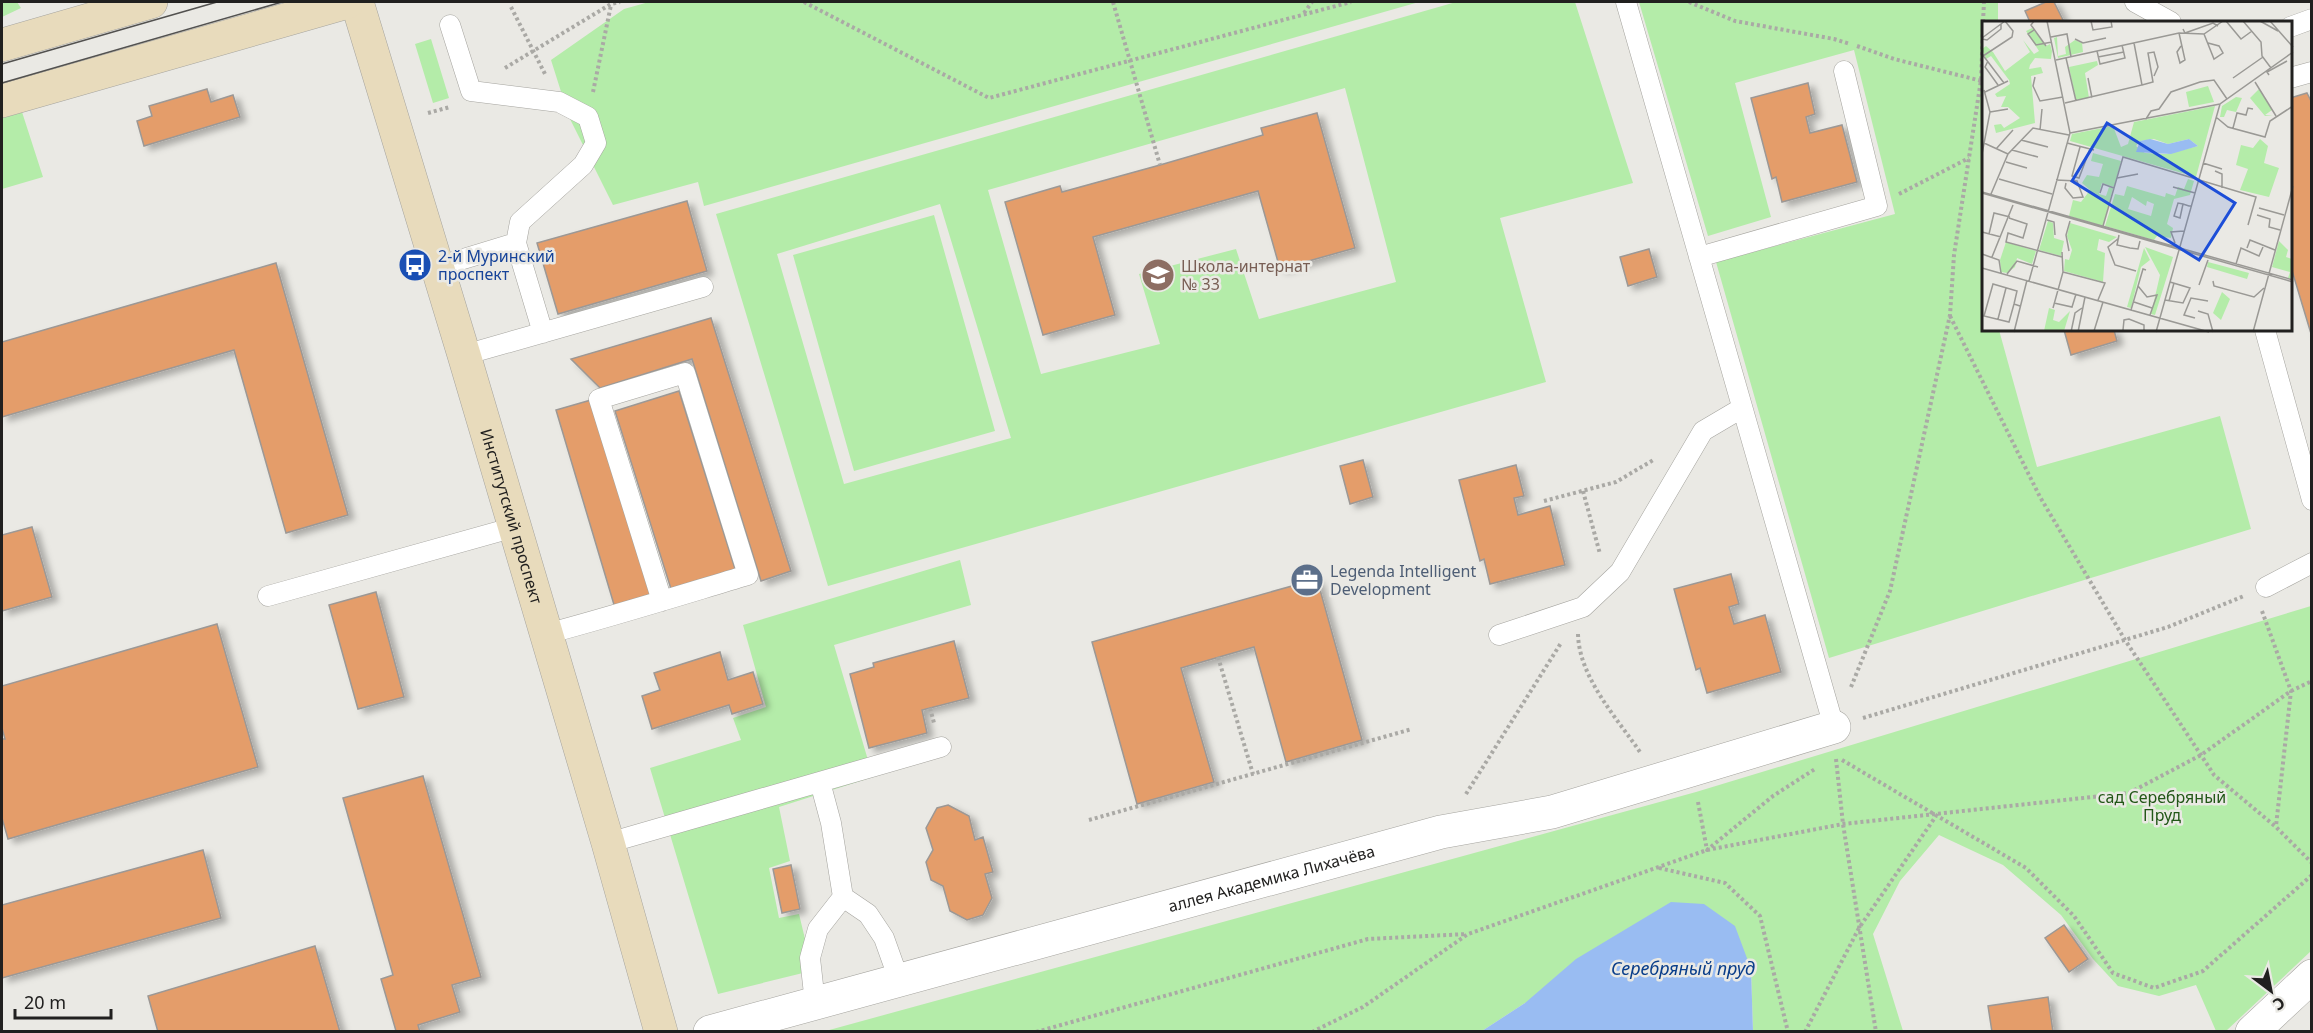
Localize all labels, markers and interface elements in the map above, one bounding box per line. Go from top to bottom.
inset map [1982,21,2292,332]
place label: 2-й Муринский проспект [438,245,555,285]
bus stop icon: 2-й Муринский проспект [397,247,433,283]
place label: Школа-интернат № 33 [1181,255,1311,295]
school or university icon: Школа-интернат № 33 [1140,257,1176,293]
street label: Институтский проспект [475,426,548,607]
place label: Legenda Intelligent Development [1330,560,1476,600]
office icon: Legenda Intelligent Development [1289,562,1325,598]
park label: сад Серебряный Пруд [2098,786,2226,826]
street label: аллея Академика Лихачёва [1166,840,1377,917]
water label: Серебряный пруд [1611,956,1755,980]
north arrow [2241,961,2301,1021]
scale bar [15,982,111,1020]
text: 20 m [24,990,66,1014]
text: С [2269,992,2289,1016]

